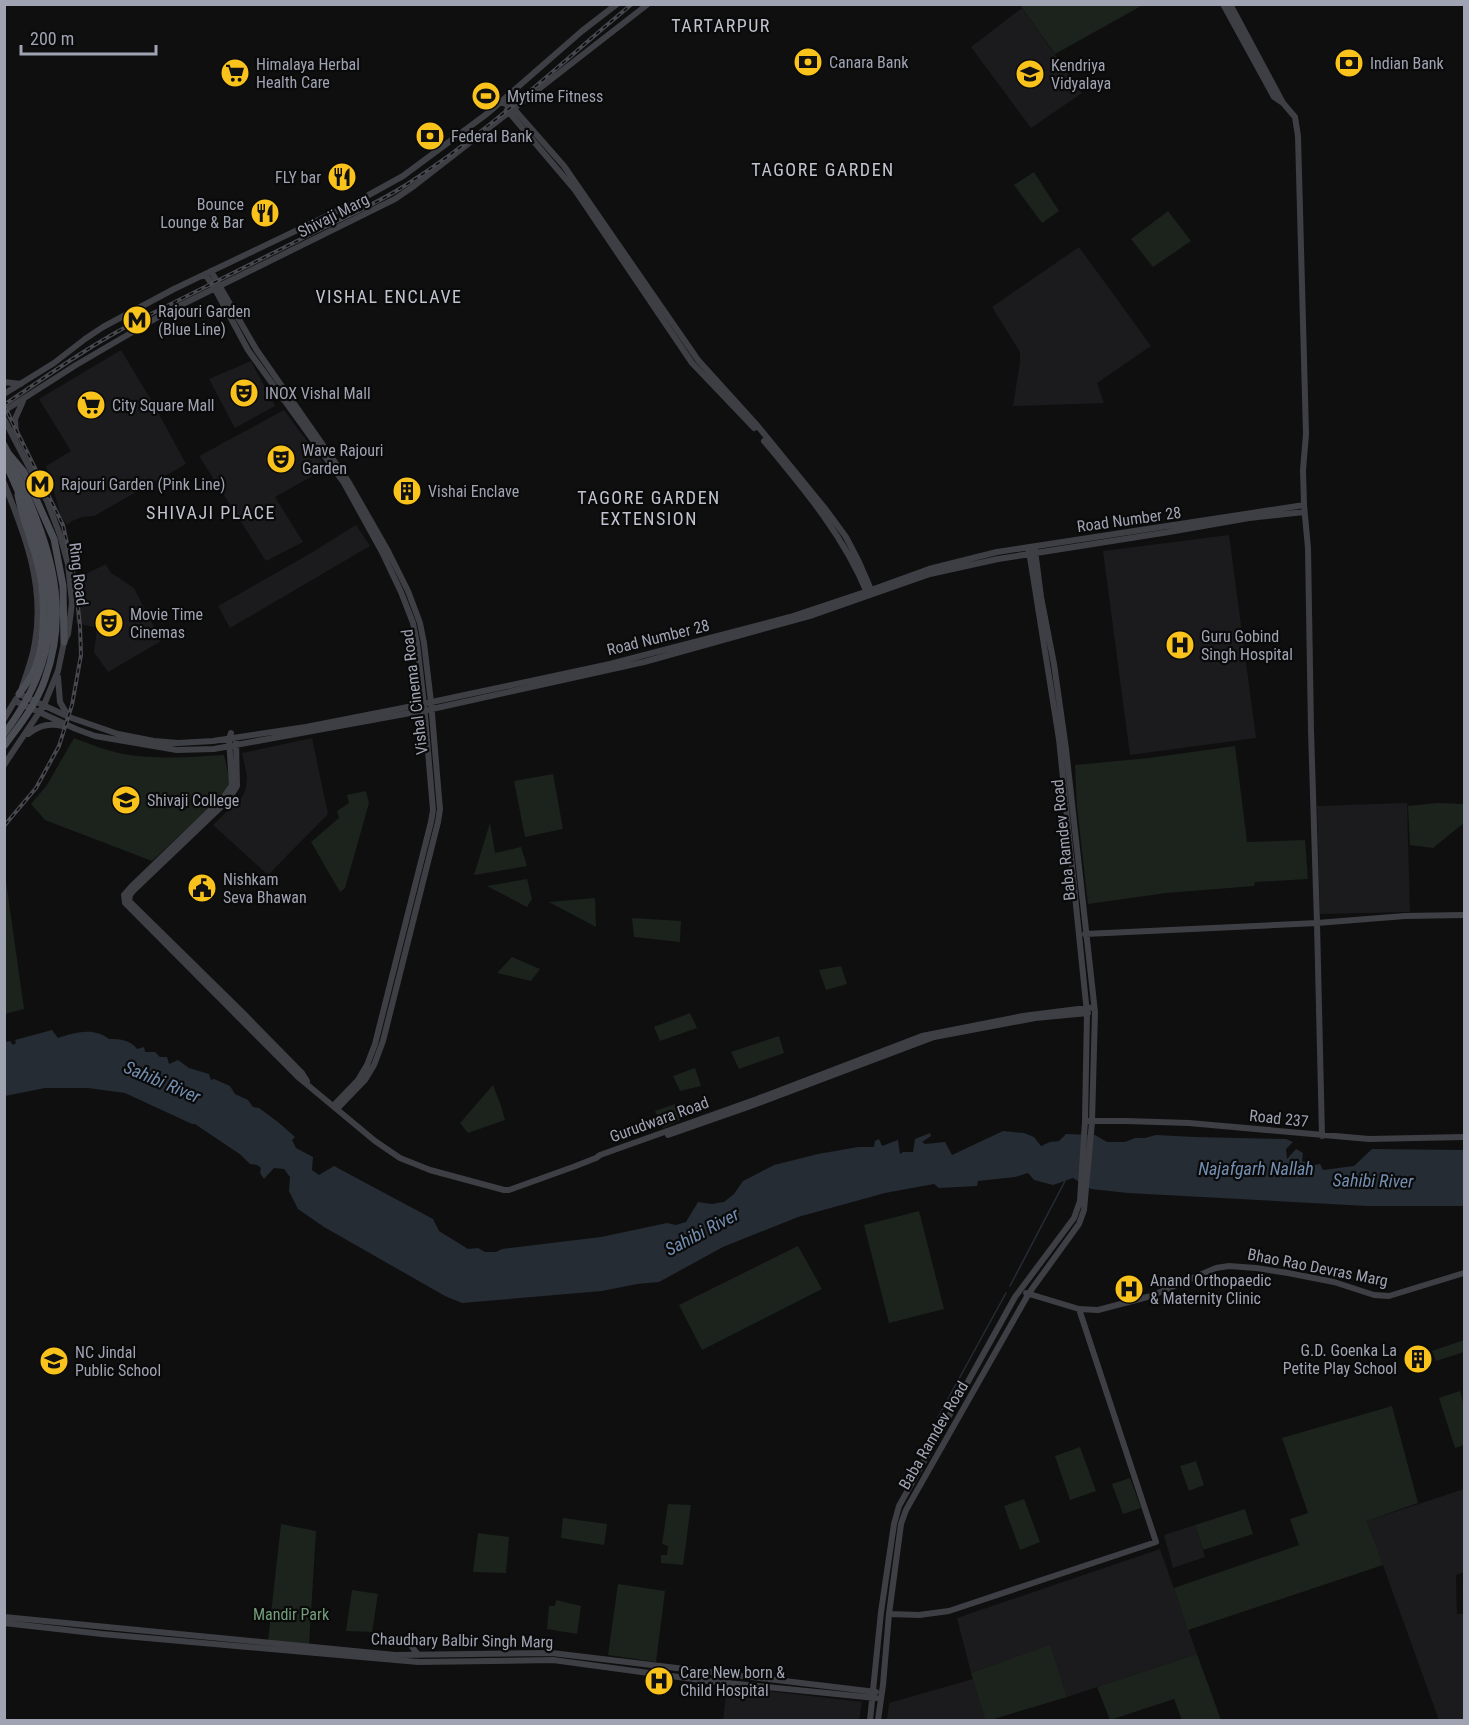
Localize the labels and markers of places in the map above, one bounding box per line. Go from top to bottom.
bank icon: Canara Bank [792,46,824,78]
bank icon: Indian Bank [1333,47,1365,79]
place label: Canara Bank [829,53,909,72]
place label: Indian Bank [1370,54,1445,73]
place label: Himalaya Herbal Health Care [256,55,360,92]
place label: Kendriya Vidyalaya [1051,56,1111,93]
supermarket icon: Himalaya Herbal Health Care [219,57,251,89]
school or university icon: Kendriya Vidyalaya [1014,58,1046,90]
sports icon: Mytime Fitness [470,80,502,112]
place label: Mytime Fitness [507,87,603,106]
bank icon: Federal Bank [414,120,446,152]
place label: Federal Bank [451,127,533,146]
restaurant icon: FLY bar [326,161,358,193]
place label: FLY bar [275,168,321,187]
place label: Bounce Lounge & Bar [160,195,244,232]
restaurant icon: Bounce Lounge & Bar [249,197,281,229]
place label: Rajouri Garden (Blue Line) [158,302,251,339]
metro station icon: Rajouri Garden (Blue Line) [121,304,153,336]
theatre icon: INOX Vishal Mall [228,377,260,409]
place label: INOX Vishal Mall [265,384,371,403]
supermarket icon: City Square Mall [75,389,107,421]
place label: City Square Mall [112,396,215,415]
place label: Wave Rajouri Garden [302,441,383,478]
theatre icon: Wave Rajouri Garden [265,443,297,475]
metro station icon: Rajouri Garden (Pink Line) [24,468,56,500]
place label: Rajouri Garden (Pink Line) [61,475,225,494]
building icon: Vishai Enclave [391,475,423,507]
place label: Vishai Enclave [428,482,519,501]
place label: Movie Time Cinemas [130,605,203,642]
theatre icon: Movie Time Cinemas [93,607,125,639]
place label: Guru Gobind Singh Hospital [1201,627,1293,664]
hospital icon: Guru Gobind Singh Hospital [1164,629,1196,661]
school or university icon: Shivaji College [110,784,142,816]
place label: Shivaji College [147,791,239,810]
place label: Nishkam Seva Bhawan [223,870,307,907]
public building icon: Nishkam Seva Bhawan [186,872,218,904]
place label: Anand Orthopaedic & Maternity Clinic [1150,1271,1271,1308]
hospital icon: Anand Orthopaedic & Maternity Clinic [1113,1273,1145,1305]
place label: G.D. Goenka La Petite Play School [1283,1341,1397,1378]
place label: NC Jindal Public School [75,1343,161,1380]
building icon: G.D. Goenka La Petite Play School [1402,1343,1434,1375]
school or university icon: NC Jindal Public School [38,1345,70,1377]
place label: Care New born & Child Hospital [680,1663,785,1700]
hospital icon: Care New born & Child Hospital [643,1665,675,1697]

